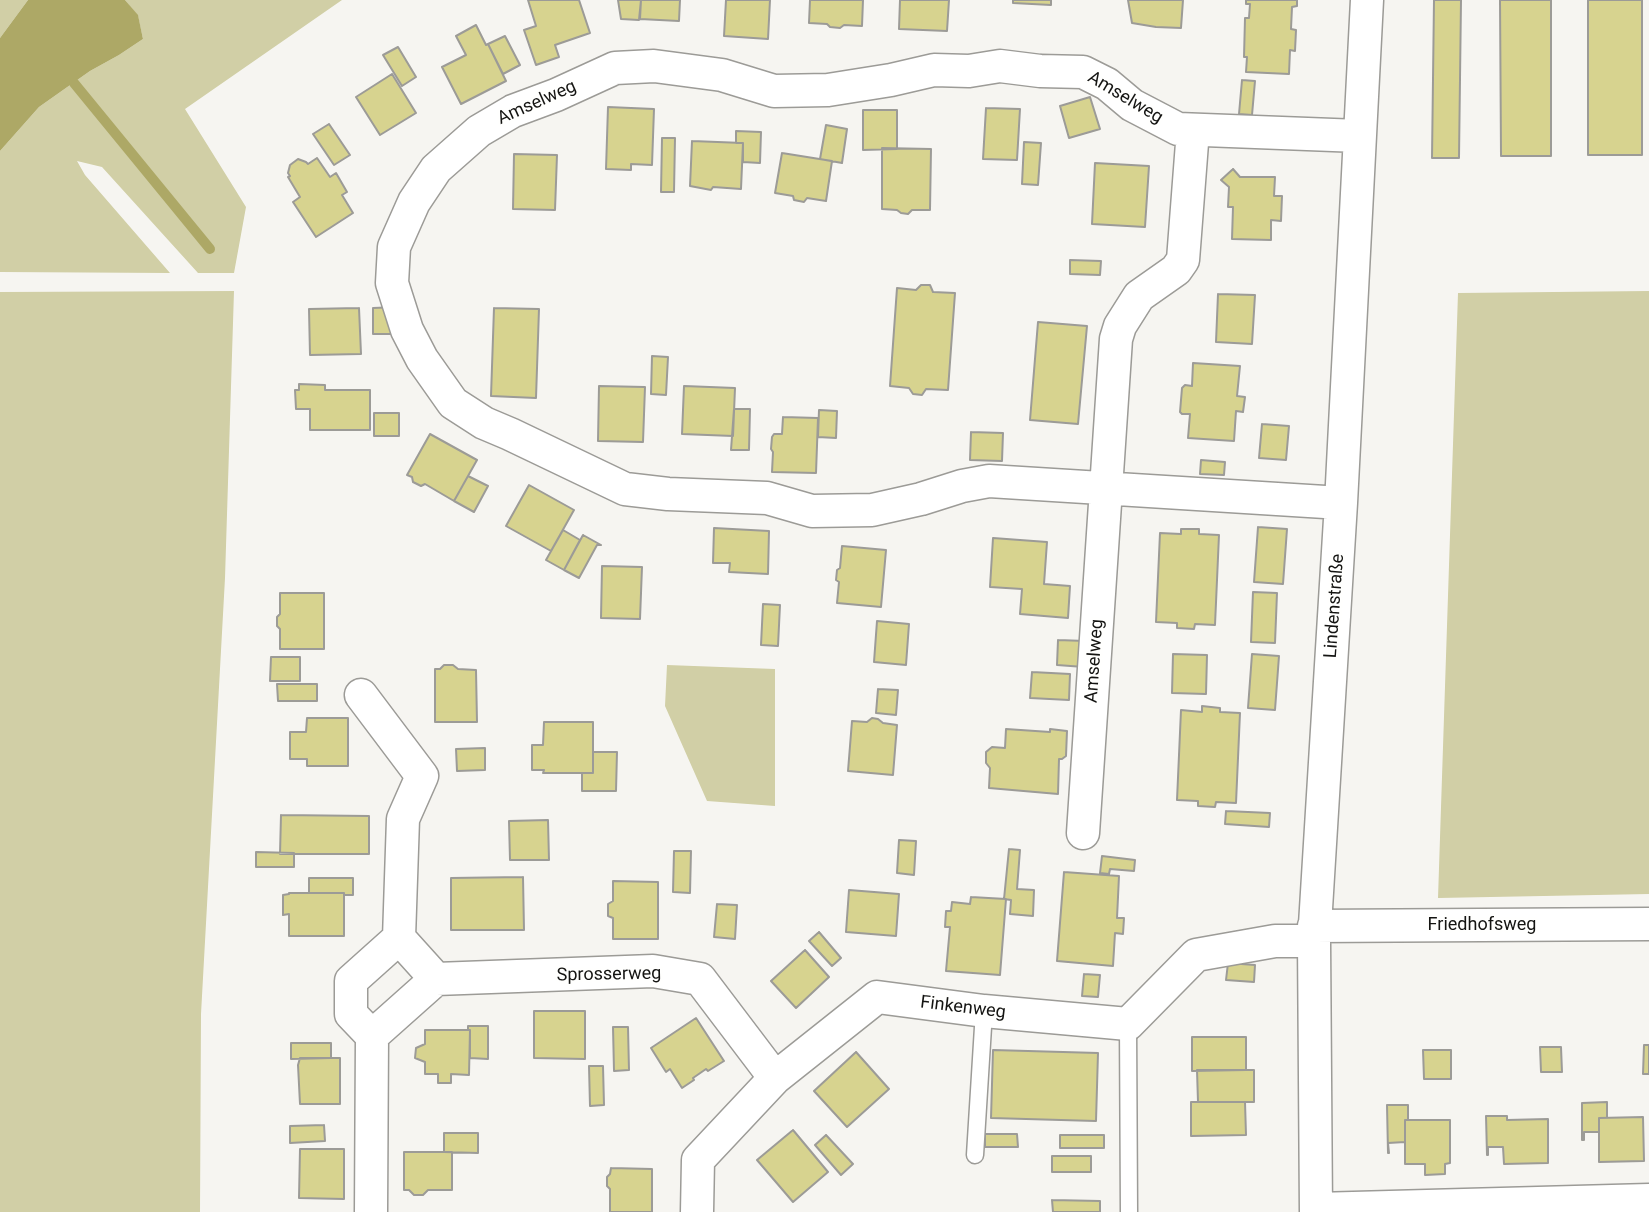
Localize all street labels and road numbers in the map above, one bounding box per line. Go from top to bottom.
street label: Amselweg [1083,67,1167,129]
street label: Amselweg [494,76,580,130]
street label: Lindenstraße [1321,553,1349,659]
street label: Amselweg [1081,618,1109,704]
street label: Friedhofsweg [1428,914,1536,936]
street label: Sprosserweg [557,963,661,987]
street label: Finkenweg [919,992,1007,1024]

